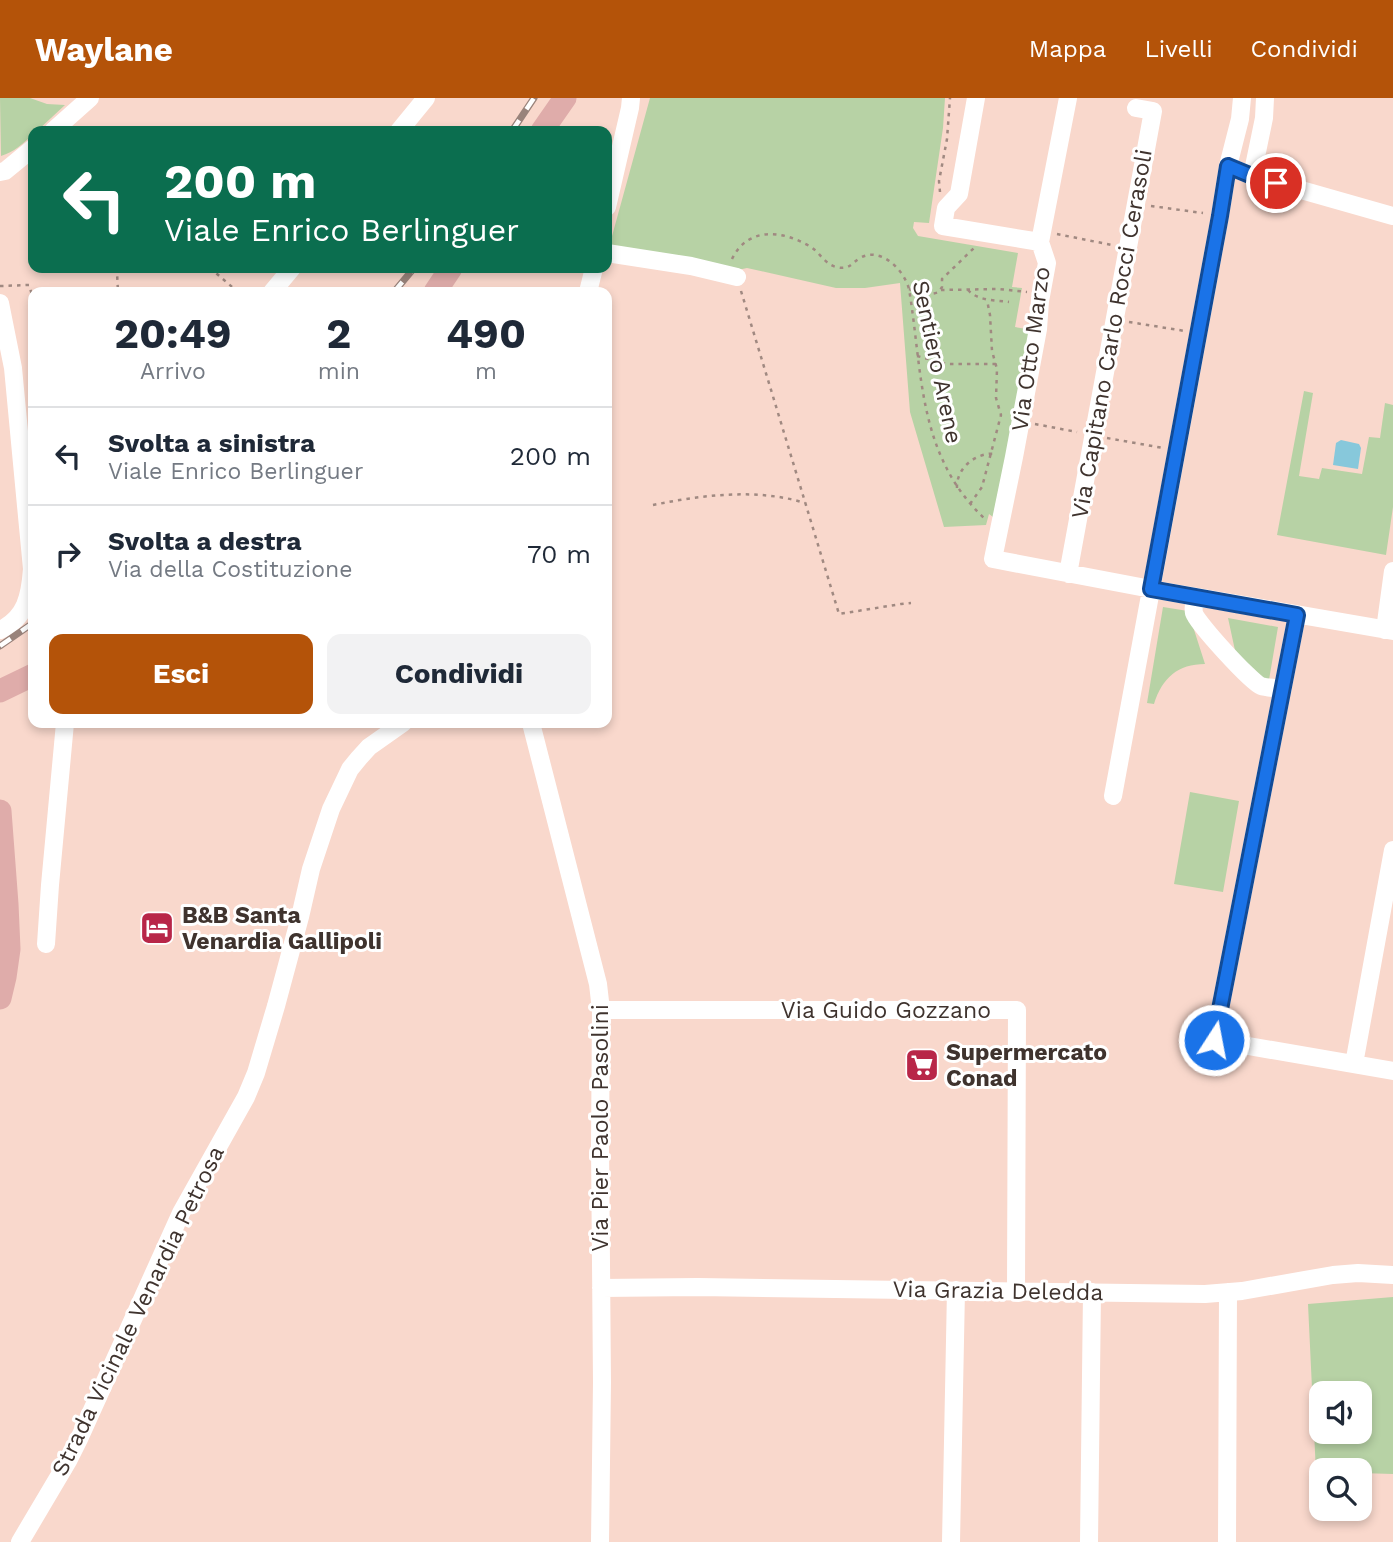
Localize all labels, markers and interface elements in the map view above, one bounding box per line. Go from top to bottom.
text: Waylane [35,30,173,69]
text: Mappa [1029,35,1106,63]
text: Livelli [1144,35,1213,63]
text: Condividi [1251,35,1358,63]
street label: Via Capitano Carlo Rocci Cerasoli [1066,147,1158,521]
text: 200 m [164,152,316,210]
pin [1246,153,1306,213]
icon: left [49,154,140,245]
icon: arrive [1257,164,1295,202]
text: Viale Enrico Berlinguer [164,211,519,249]
street label: Via Otto Marzo [1006,265,1056,433]
street label: Sentiero Arene [907,278,967,446]
text: 20:49 [114,309,232,358]
text: 2 [326,309,351,358]
text: 490 [446,309,526,358]
text: Arrivo [140,358,206,385]
text: min [318,358,360,385]
text: m [475,358,497,385]
text: Svolta a sinistra [108,428,315,458]
icon: left [49,437,87,475]
text: 200 m [510,441,591,471]
text: Viale Enrico Berlinguer [108,458,363,485]
text: Svolta a destra [108,526,301,556]
icon: right [49,535,87,573]
text: 70 m [527,539,591,569]
text: Via della Costituzione [108,556,352,583]
button: Esci [49,634,313,714]
button: Condividi [327,634,591,714]
place label: B&B Santa Venardia Gallipoli [182,902,382,955]
hotel icon: B&B Santa Venardia Gallipoli [138,909,176,947]
street label: Via Guido Gozzano [781,997,991,1024]
position arrow [1177,1003,1251,1077]
street label: Via Pier Paolo Pasolini [587,1004,614,1252]
place label: Supermercato Conad [946,1039,1107,1092]
supermarket icon: Supermercato Conad [903,1046,941,1084]
street label: Strada Vicinale Venardia Petrosa [46,1142,230,1480]
street label: Via Grazia Deledda [892,1276,1104,1306]
map controls [1309,1381,1372,1521]
button: sound [1309,1381,1372,1444]
button: search [1309,1458,1372,1521]

